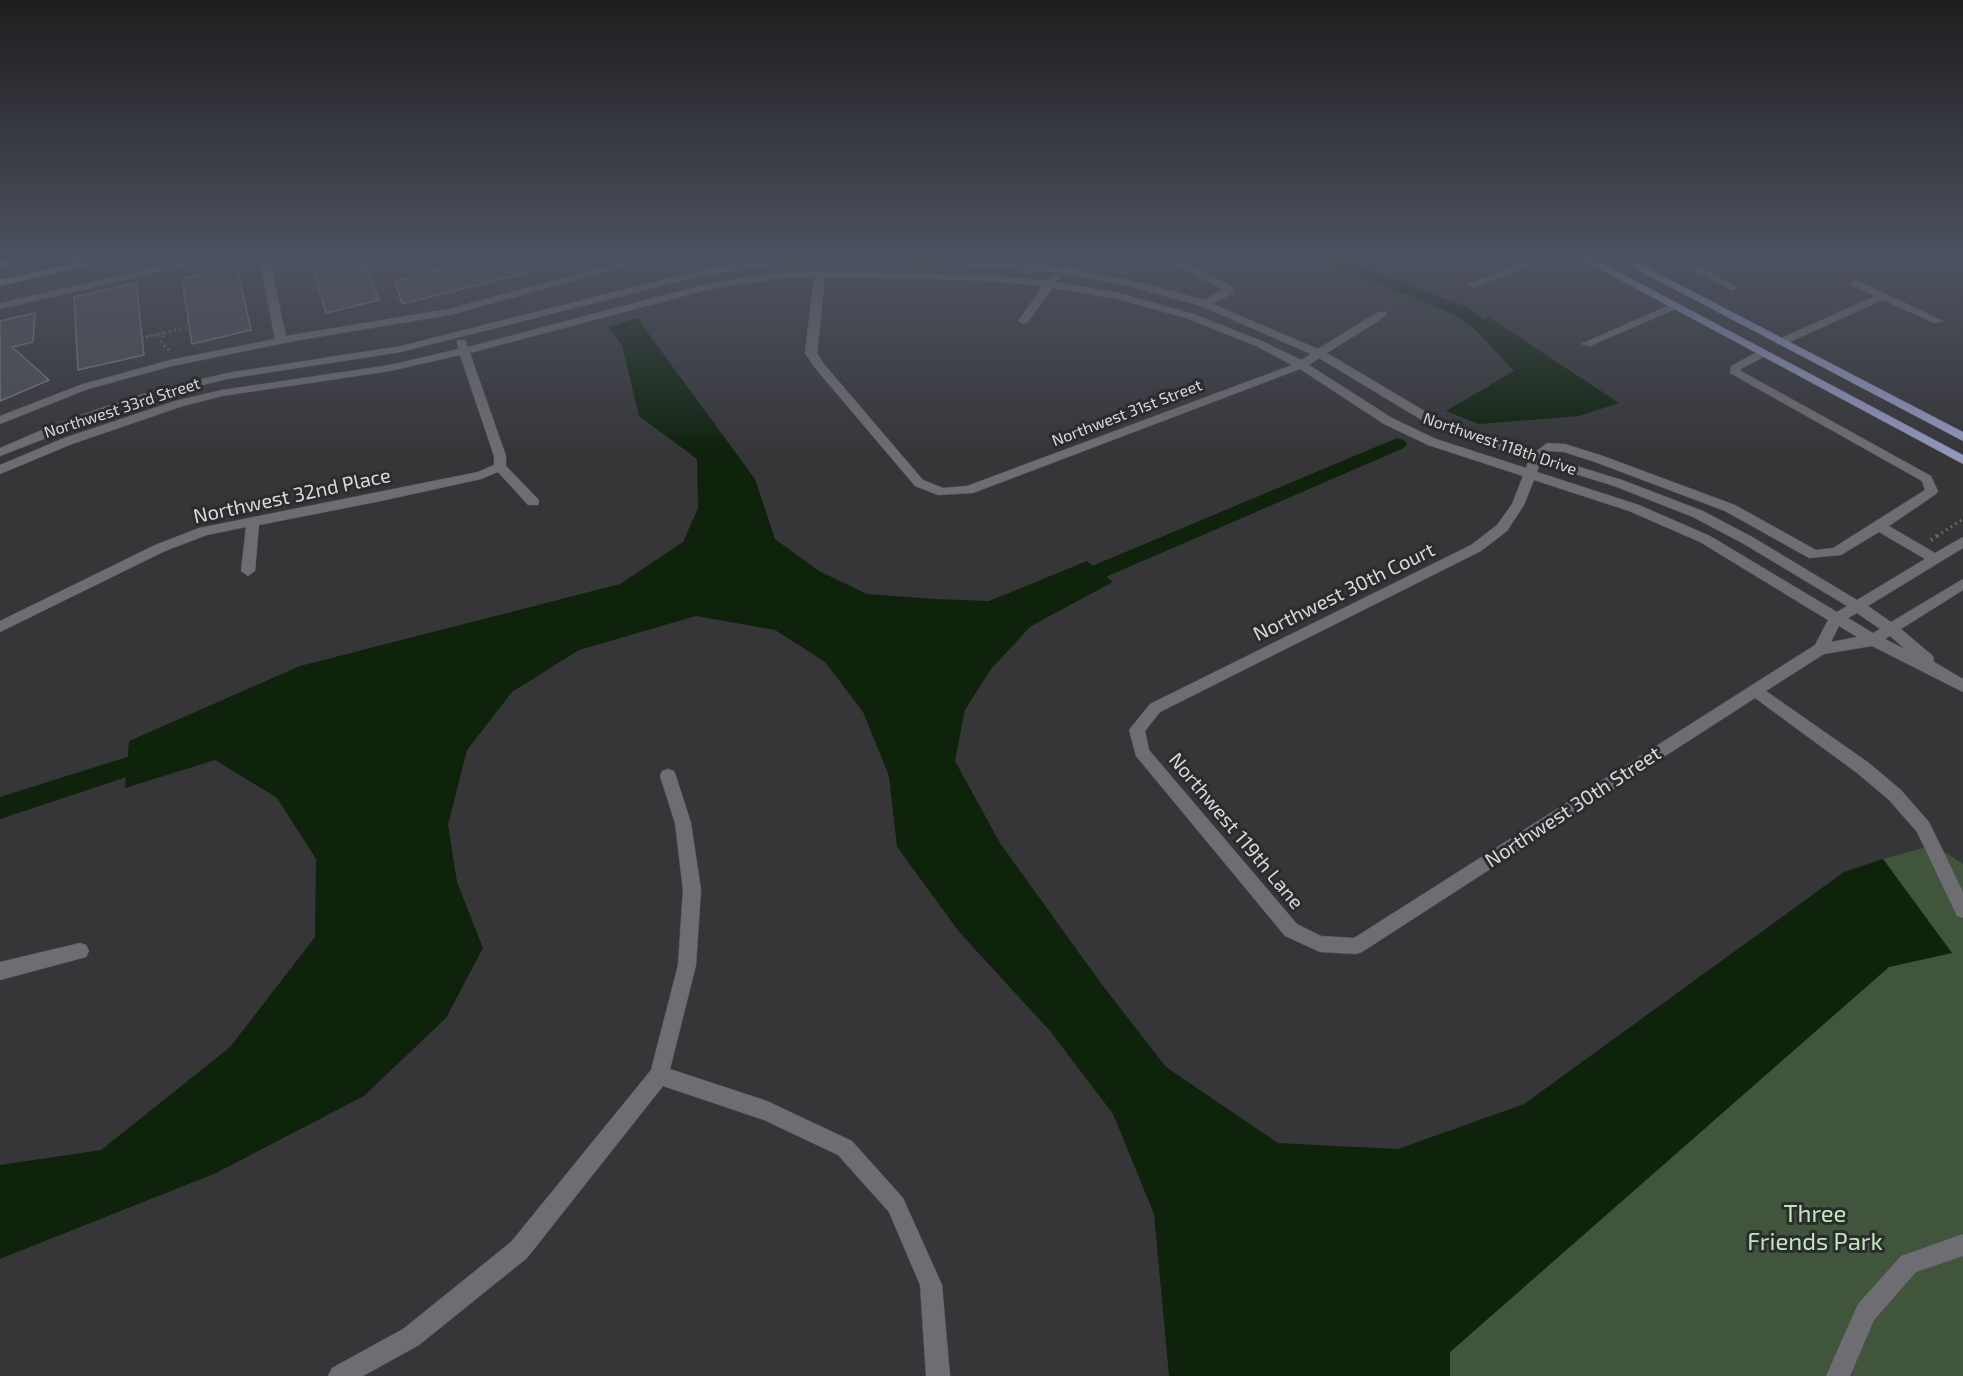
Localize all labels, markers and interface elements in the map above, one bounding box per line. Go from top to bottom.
street label: Northwest 33rd Street [42,374,202,442]
street label: Northwest 31st Street [1049,376,1205,450]
street label: Northwest 118th Drive [1421,409,1579,479]
street label: Northwest 32nd Place [191,463,393,529]
street label: Northwest 30th Court [1249,538,1439,646]
street label: Northwest 30th Street [1481,741,1665,873]
street label: Northwest 119th Lane [1164,748,1308,914]
park label: Three Friends Park [1747,1200,1883,1256]

